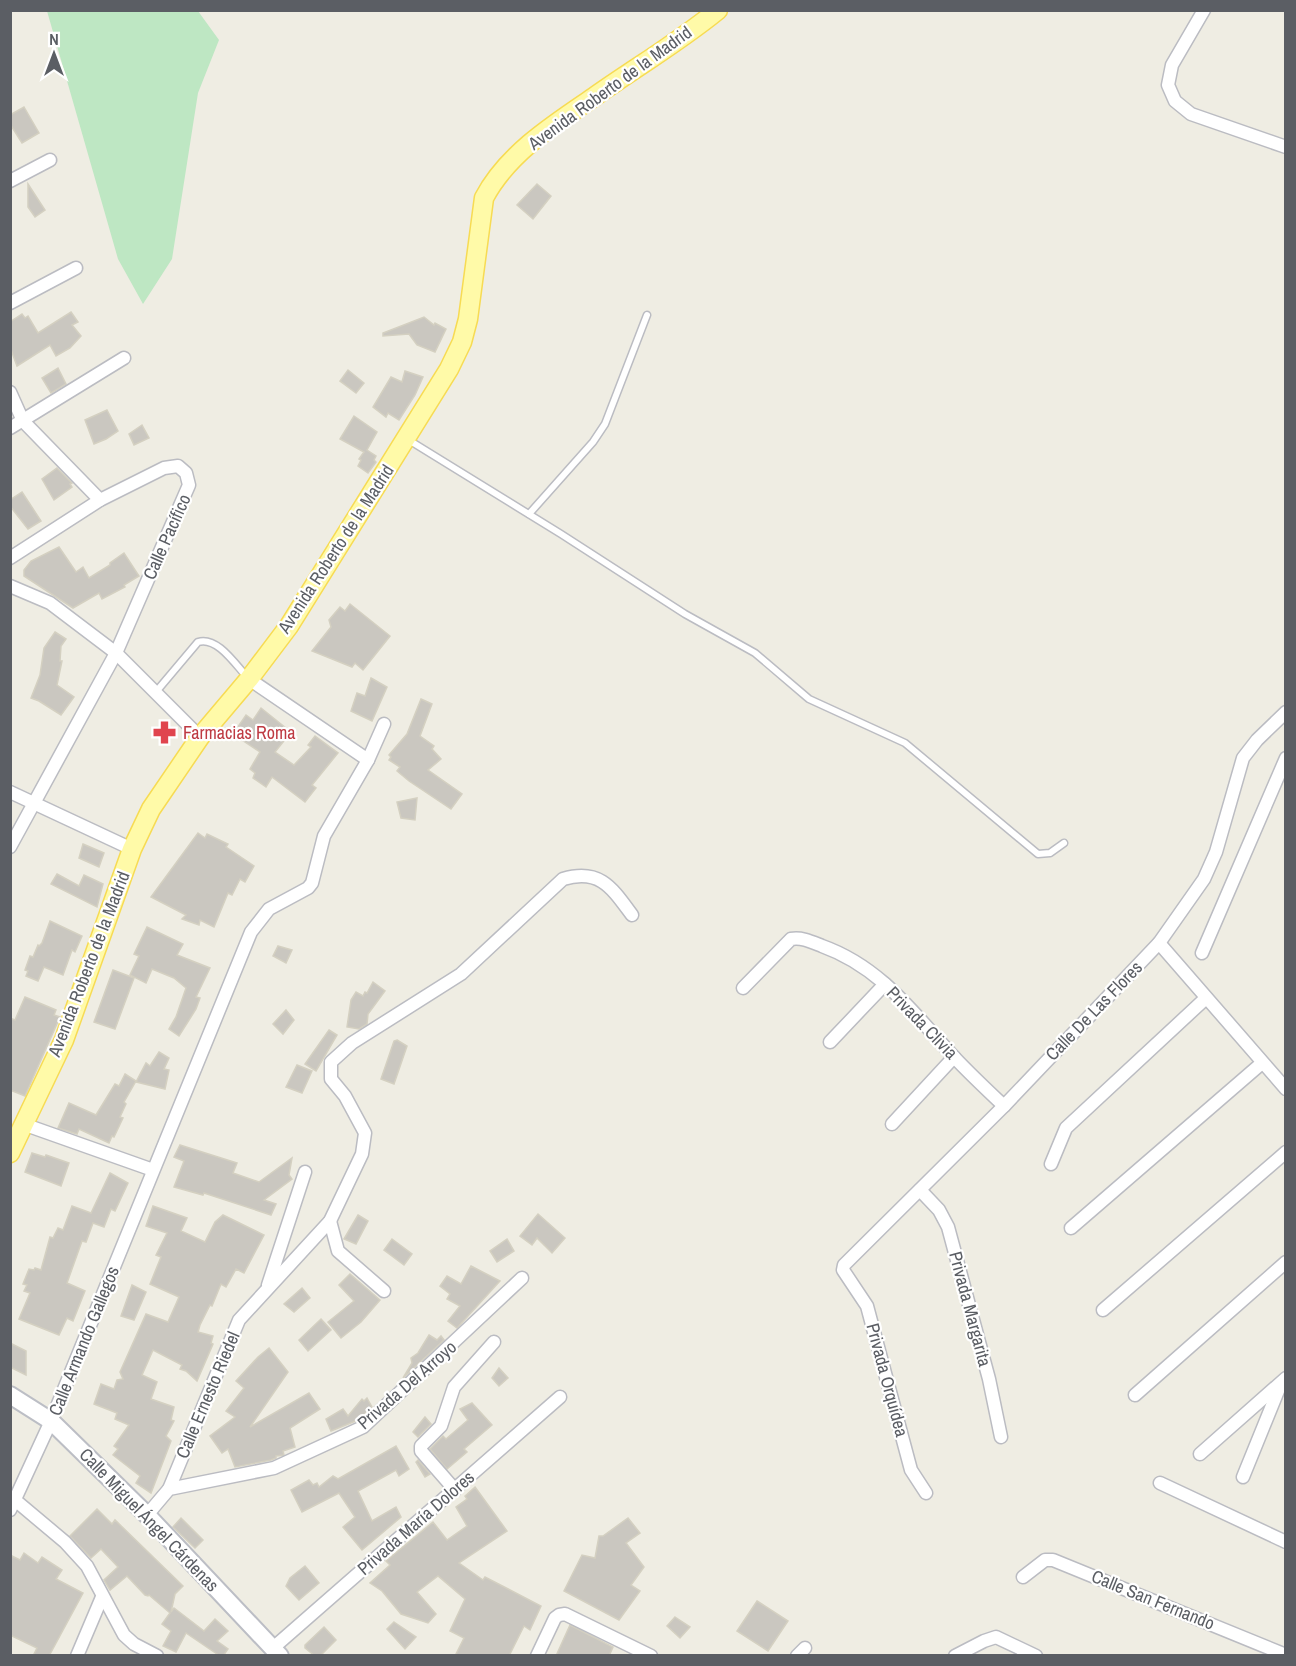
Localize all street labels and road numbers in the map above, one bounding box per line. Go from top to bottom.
street label: Avenida Roberto de la Madrid [522,20,697,156]
street label: Avenida Roberto de la Madrid [271,459,400,639]
street label: Calle Pacífico [137,490,196,583]
street label: Avenida Roberto de la Madrid [41,868,135,1061]
street label: Calle De Las Flores [1040,955,1148,1066]
street label: Privada Clivia [881,981,964,1065]
street label: Privada Margarita [943,1249,998,1369]
street label: Calle Armando Gallegos [42,1262,125,1419]
street label: Privada Orquídea [860,1320,915,1439]
street label: Calle Ernesto Riedel [170,1328,245,1462]
street label: Privada Del Arroyo [352,1335,462,1435]
street label: Calle Miguel Ángel Cárdenas [74,1442,225,1597]
street label: Privada María Dolores [352,1465,480,1580]
street label: Calle San Fernando [1088,1563,1218,1636]

